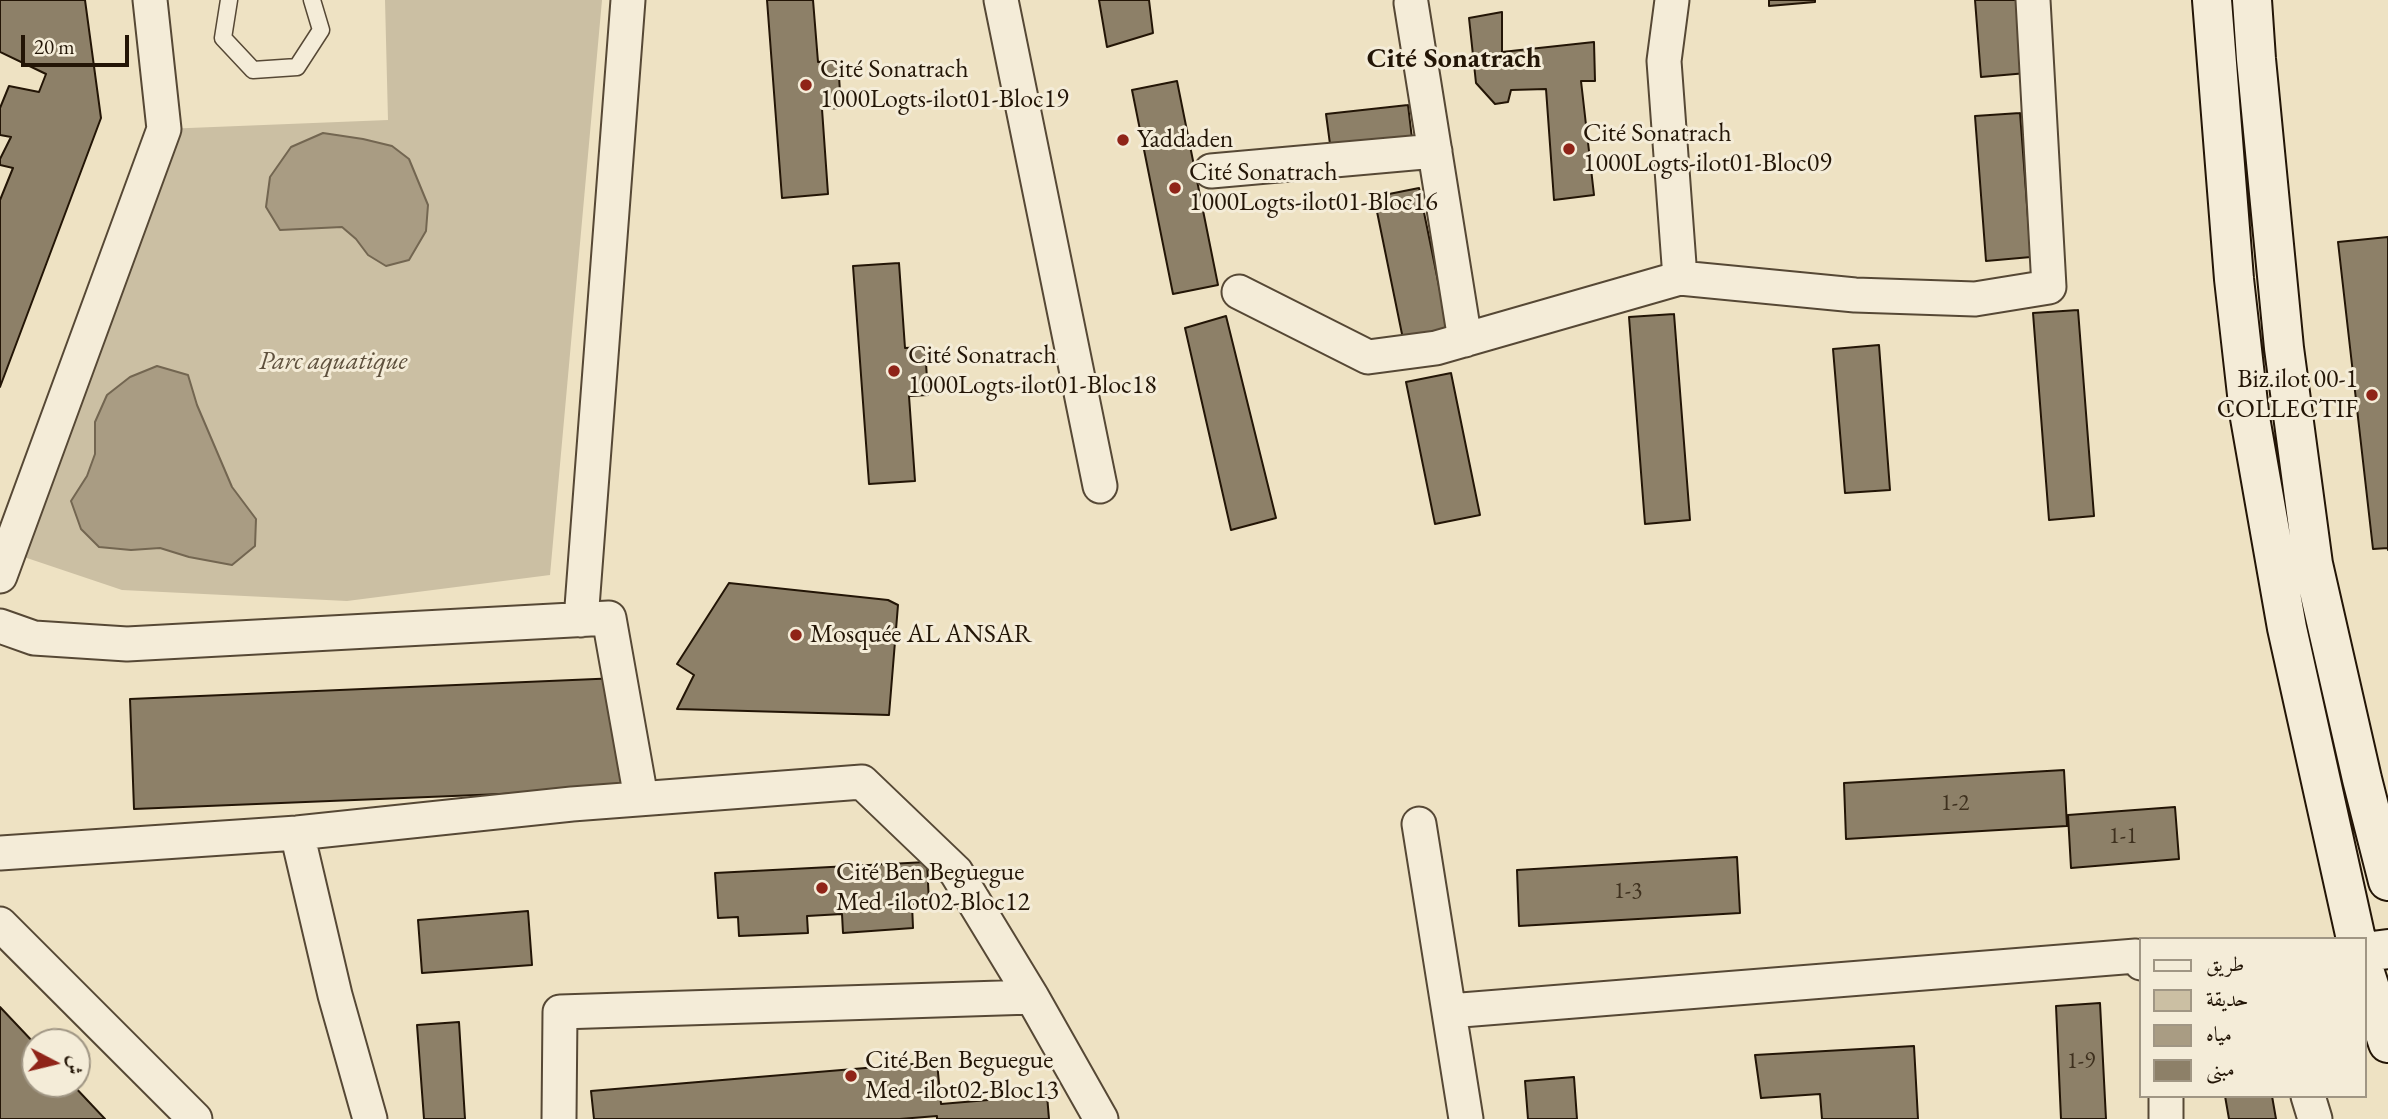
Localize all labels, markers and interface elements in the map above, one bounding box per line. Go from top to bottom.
scale bar [24,21,133,65]
text: 20 m [34,33,75,60]
district label: Cité Sonatrach [1367,42,1541,76]
place label: Cité Sonatrach 1000Logts-ilot01-Bloc19 [820,54,1069,116]
marker: Cité Sonatrach 1000Logts-ilot01-Bloc19 [798,77,814,93]
place label: Cité Sonatrach 1000Logts-ilot01-Bloc09 [1583,118,1832,180]
place label: Yaddaden [1137,124,1234,156]
marker: Yaddaden [1115,132,1131,148]
marker: Cité Sonatrach 1000Logts-ilot01-Bloc09 [1561,141,1577,157]
place label: Cité Sonatrach 1000Logts-ilot01-Bloc16 [1189,157,1438,218]
marker: Cité Sonatrach 1000Logts-ilot01-Bloc16 [1167,180,1183,196]
place label: Cité Sonatrach 1000Logts-ilot01-Bloc18 [908,340,1157,402]
park label: Parc aquatique [259,346,407,378]
marker: Cité Sonatrach 1000Logts-ilot01-Bloc18 [886,363,902,379]
place label: Biz.ilot 00-1 COLLECTIF [2217,364,2358,426]
marker: Biz.ilot 00-1 COLLECTIF [2364,387,2380,403]
place label: Mosquée AL ANSAR [810,619,1032,651]
marker: Mosquée AL ANSAR [788,627,804,643]
house number: 1-2 [1941,790,1969,818]
house number: 1-1 [2109,823,2137,851]
place label: Cité Ben Beguegue Med -ilot02-Bloc12 [836,857,1030,918]
house number: 1-3 [1614,878,1642,906]
marker: Cité Ben Beguegue Med -ilot02-Bloc12 [814,880,830,896]
legend [2140,937,2367,1098]
text: طريق [2206,950,2244,977]
text: حديقة [2206,985,2249,1012]
text: مياه [2206,1020,2232,1047]
north arrow [21,1028,91,1098]
place label: Cité Ben Beguegue Med -ilot02-Bloc13 [865,1045,1059,1106]
house number: 1-9 [2067,1048,2095,1076]
text: ش [62,1054,89,1076]
text: مبنى [2206,1055,2235,1082]
marker: Cité Ben Beguegue Med -ilot02-Bloc13 [843,1068,859,1084]

